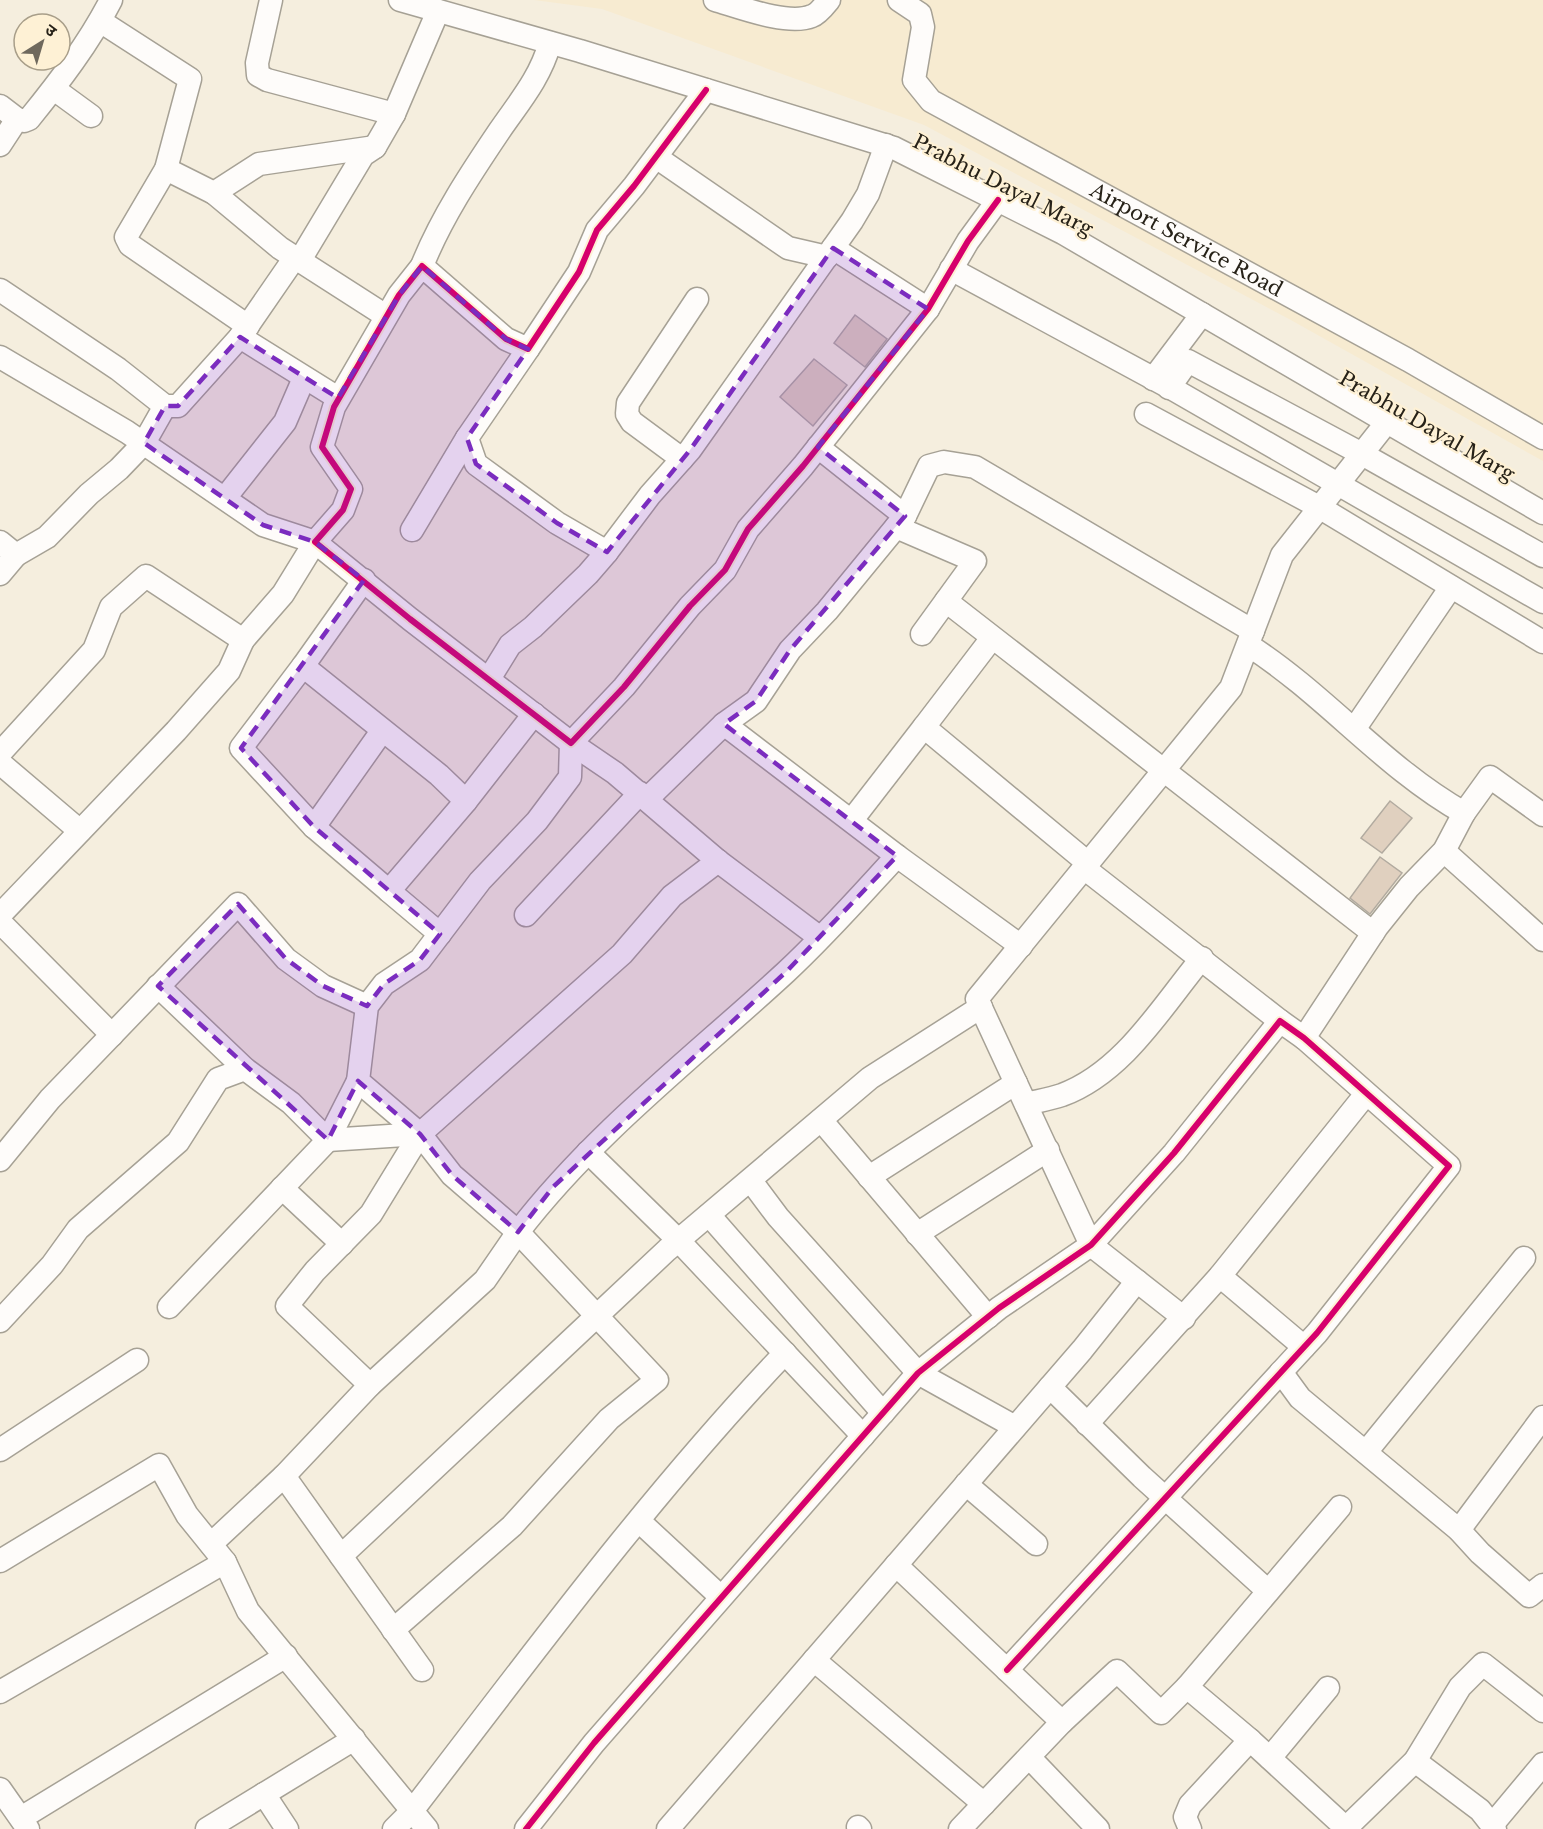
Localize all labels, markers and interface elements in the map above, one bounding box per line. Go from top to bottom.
north arrow [12,12,72,72]
text: उ [41,19,61,41]
street label: Prabhu Dayal Marg [909,129,1098,241]
street label: Airport Service Road [1085,177,1287,302]
street label: Prabhu Dayal Marg [1335,366,1520,487]

